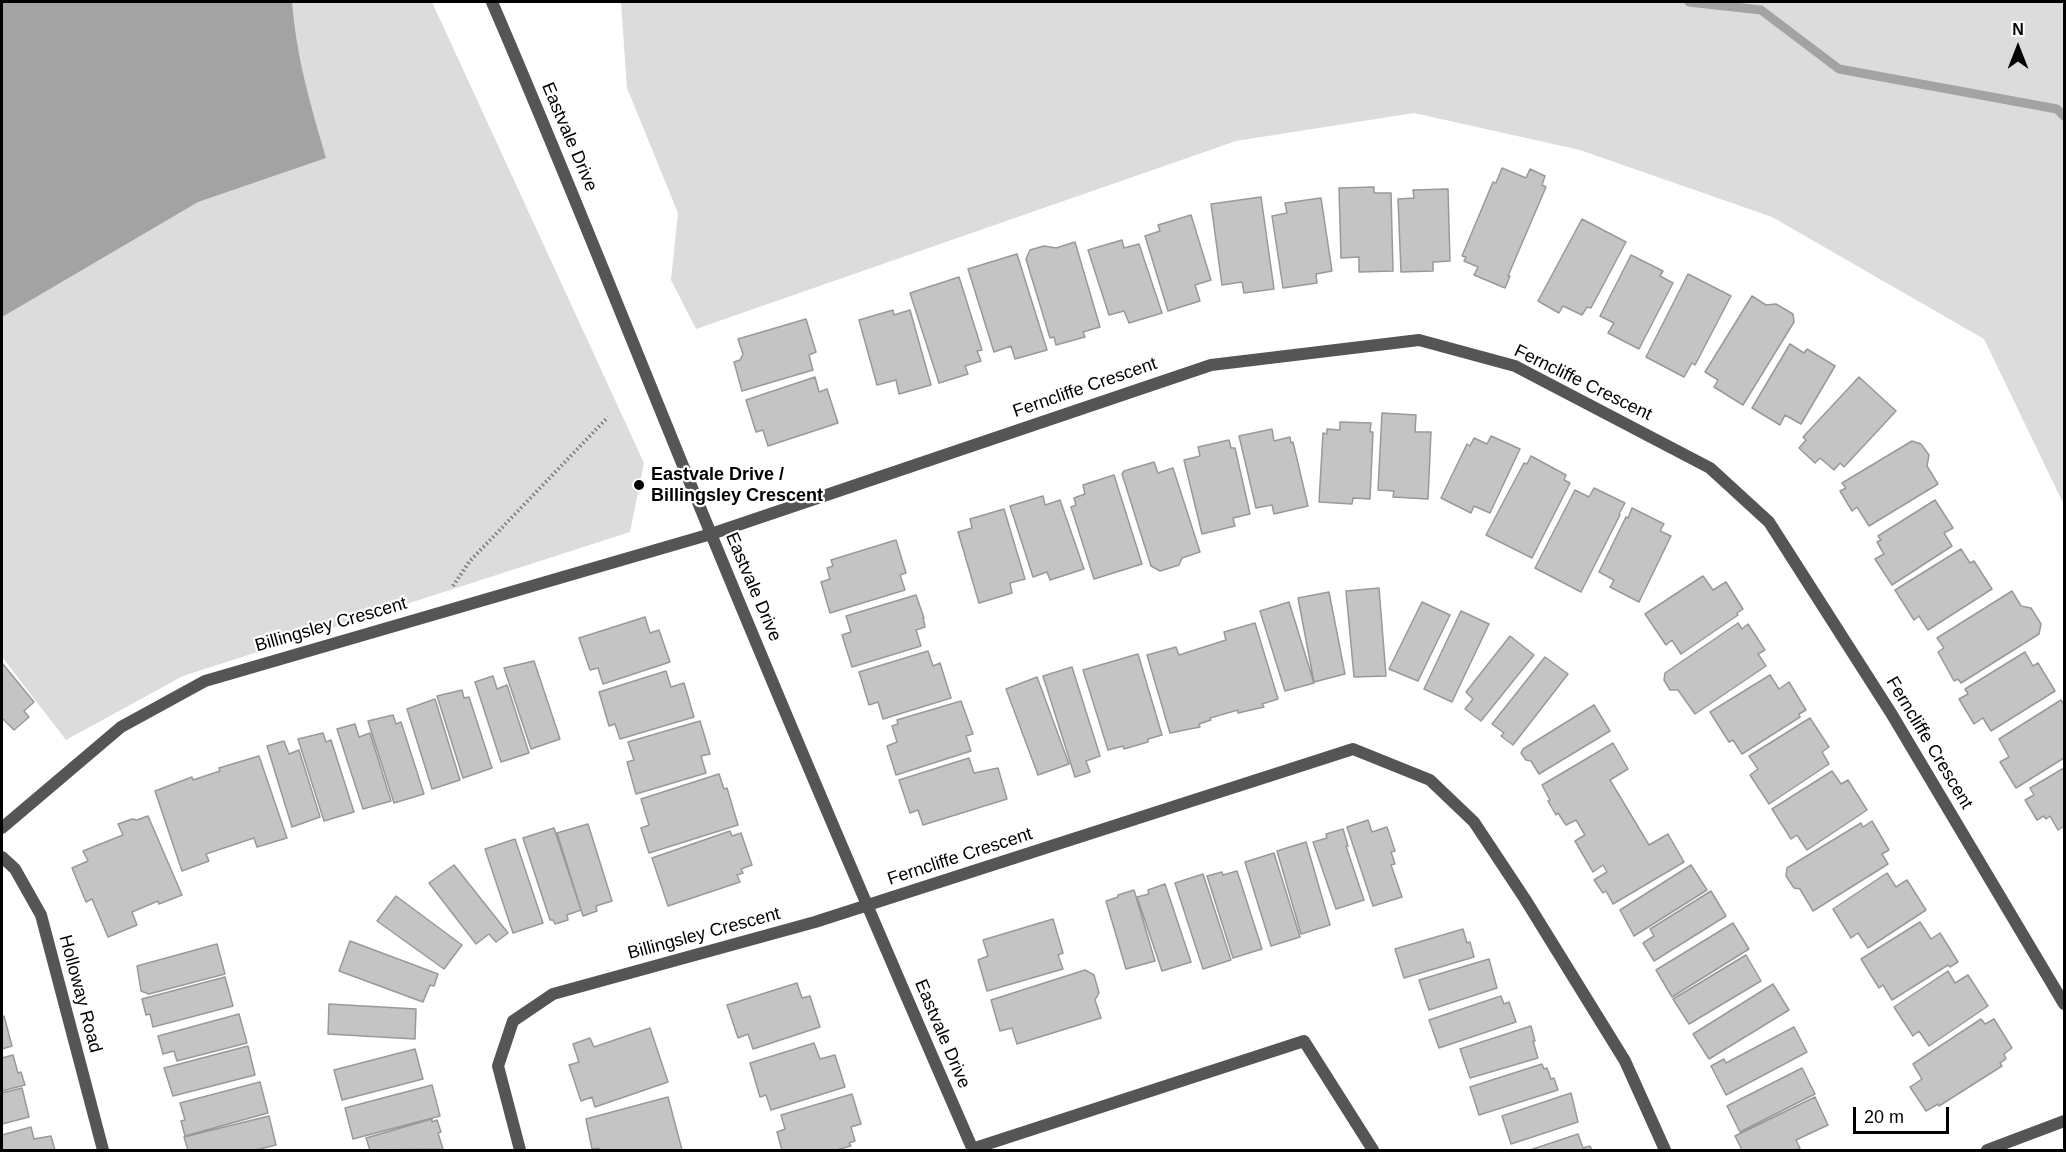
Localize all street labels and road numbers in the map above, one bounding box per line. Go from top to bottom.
street label: Eastvale Drive [536,79,602,195]
street label: Ferncliffe Crescent [1511,340,1655,426]
street label: Ferncliffe Crescent [1010,353,1160,423]
street label: Eastvale Drive [720,529,786,645]
street label: Billingsley Crescent [253,593,409,657]
street label: Ferncliffe Crescent [1881,673,1977,813]
street label: Ferncliffe Crescent [885,823,1035,891]
street label: Billingsley Crescent [625,903,783,965]
street label: Holloway Road [54,933,106,1055]
street label: Eastvale Drive [909,976,975,1092]

